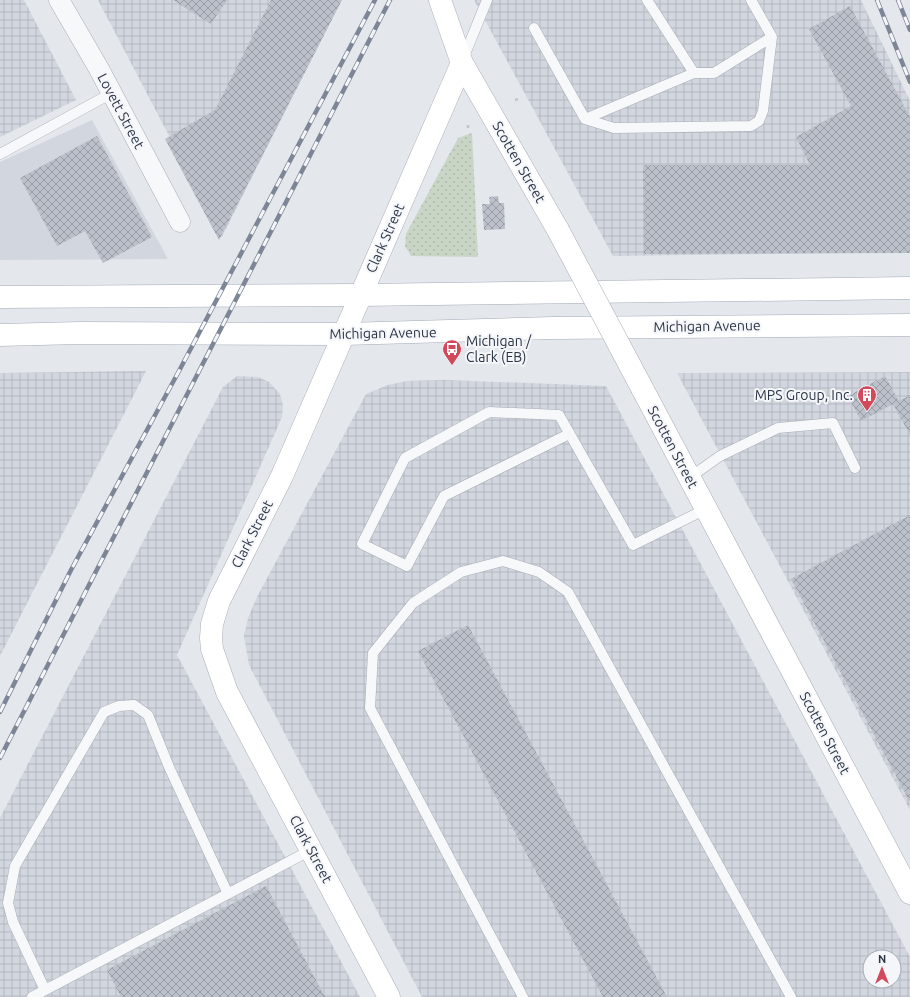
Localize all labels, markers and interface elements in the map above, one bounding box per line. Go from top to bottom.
street label: Lovett Street [94,71,148,152]
street label: Scotten Street [489,119,549,206]
street label: Clark Street [363,200,408,275]
street label: Michigan Avenue [653,317,761,335]
street label: Michigan Avenue [329,324,437,342]
place label: Michigan / Clark (EB) [466,333,532,365]
bus stop icon: Michigan / Clark (EB) [441,338,463,366]
building icon: MPS Group, Inc. [856,384,878,412]
place label: MPS Group, Inc. [755,387,853,403]
street label: Scotten Street [645,403,702,491]
street label: Clark Street [228,497,276,571]
street label: Scotten Street [797,689,854,777]
street label: Clark Street [287,813,336,886]
north arrow [862,949,902,989]
text: N [878,953,886,965]

